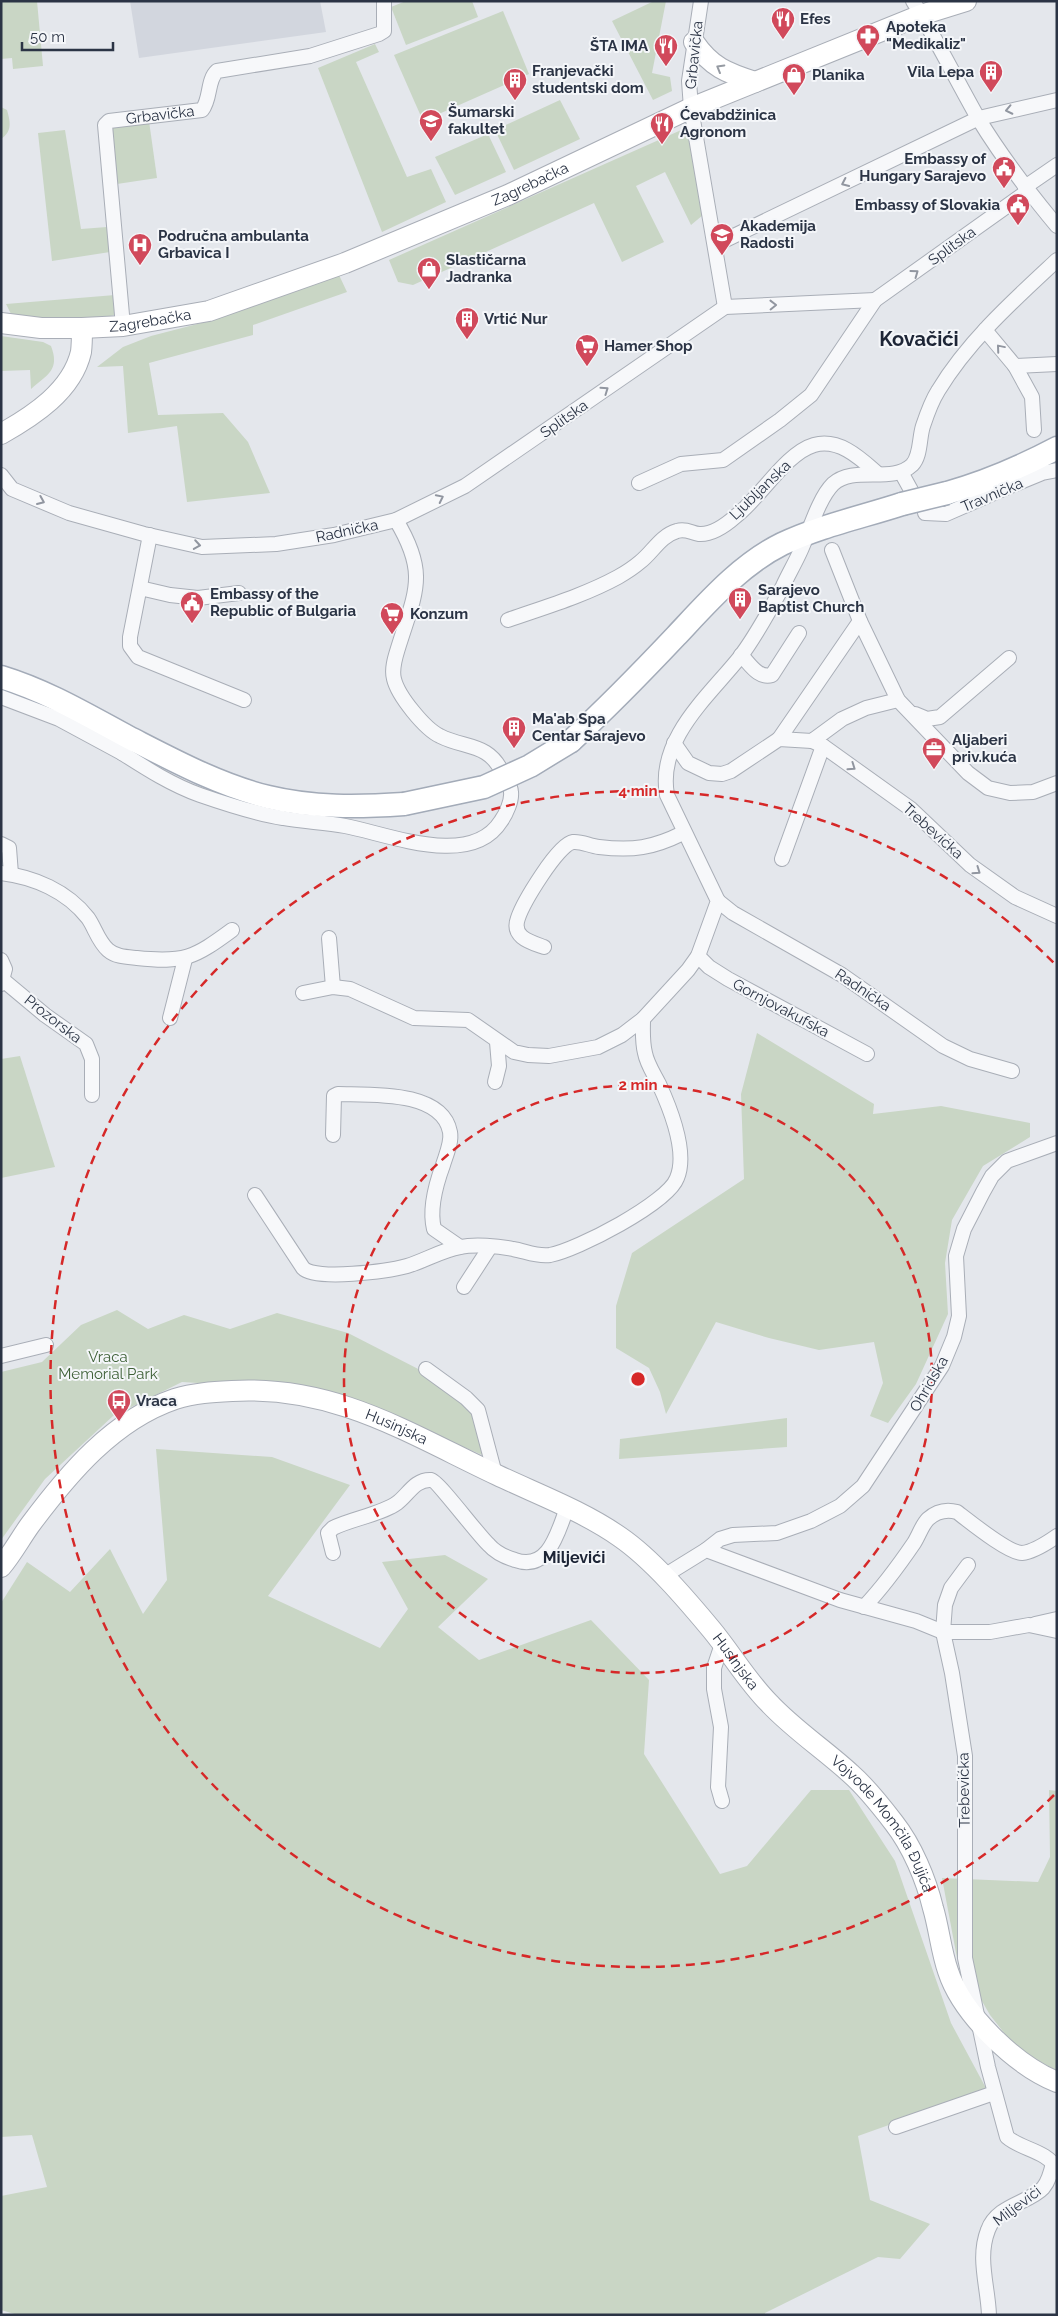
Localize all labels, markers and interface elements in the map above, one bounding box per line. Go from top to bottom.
restaurant icon: Efes [770,6,796,40]
place label: Efes [800,10,831,28]
place label: Apoteka "Medikaliz" [886,18,966,53]
scale bar [22,20,114,52]
street label: Grbavička [681,20,707,90]
pharmacy icon: Apoteka "Medikaliz" [855,23,881,57]
text: 50 m [30,28,65,46]
restaurant icon: ŠTA IMA [653,33,679,67]
place label: ŠTA IMA [590,37,649,55]
building icon: Vila Lepa [978,59,1004,93]
place label: Franjevački studentski dom [532,62,644,97]
shop icon: Planika [781,62,807,96]
place label: Vila Lepa [907,63,974,81]
one-way arrow [716,64,725,74]
place label: Planika [812,66,865,84]
building icon: Franjevački studentski dom [502,67,528,101]
street label: Grbavička [125,102,195,128]
place label: Šumarski fakultet [448,103,514,138]
one-way arrow [1005,104,1014,115]
place label: Ćevabdžinica Agronom [680,106,776,141]
school or university icon: Šumarski fakultet [418,108,444,142]
restaurant icon: Ćevabdžinica Agronom [649,111,675,145]
place label: Embassy of Hungary Sarajevo [859,150,986,185]
public building icon: Embassy of Hungary Sarajevo [991,155,1017,189]
street label: Zagrebačka [489,159,571,210]
one-way arrow [841,177,850,188]
public building icon: Embassy of Slovakia [1005,192,1031,226]
place label: Embassy of Slovakia [855,196,1000,214]
place label: Akademija Radosti [740,217,816,252]
school or university icon: Akademija Radosti [709,222,735,256]
street label: Splitska [925,223,979,269]
place label: Područna ambulanta Grbavica I [158,227,309,262]
hospital icon: Područna ambulanta Grbavica I [127,232,153,266]
place label: Slastičarna Jadranka [446,251,526,286]
shop icon: Slastičarna Jadranka [416,256,442,290]
one-way arrow [909,270,919,279]
one-way arrow [770,300,778,311]
street label: Zagrebačka [109,305,192,336]
building icon: Vrtić Nur [454,306,480,340]
place label: Vrtić Nur [484,310,548,328]
district label: Kovačići [879,327,959,351]
supermarket icon: Hamer Shop [574,333,600,367]
place label: Hamer Shop [604,337,693,355]
one-way arrow [997,345,1005,354]
one-way arrow [599,387,609,396]
street label: Splitska [537,396,591,442]
street label: Ljubljanska [726,456,794,524]
street label: Travnička [958,474,1026,516]
one-way arrow [435,494,444,504]
one-way arrow [36,496,44,506]
street label: Radnička [314,516,380,546]
one-way arrow [192,540,201,550]
place label: Sarajevo Baptist Church [758,581,864,616]
place label: Embassy of the Republic of Bulgaria [210,585,356,620]
building icon: Sarajevo Baptist Church [727,586,753,620]
public building icon: Embassy of the Republic of Bulgaria [179,590,205,624]
supermarket icon: Konzum [379,601,405,635]
place label: Konzum [410,605,468,623]
place label: Ma'ab Spa Centar Sarajevo [532,710,646,745]
building icon: Ma'ab Spa Centar Sarajevo [501,715,527,749]
place label: Aljaberi priv.kuća [952,731,1017,766]
office icon: Aljaberi priv.kuća [921,736,947,770]
one-way arrow [847,761,856,770]
text: 4 min [618,782,658,800]
street label: Trebevićka [899,799,967,863]
one-way arrow [971,865,981,874]
street label: Radnička [832,965,894,1015]
street label: Gornjovakufska [730,975,832,1041]
street label: Prozorska [21,991,85,1047]
text: 2 min [619,1076,657,1094]
park label: Vraca Memorial Park [58,1348,158,1383]
street label: Ohridska [906,1353,952,1415]
centre of rings [629,1370,647,1388]
bus stop icon: Vraca [106,1388,132,1422]
place label: Vraca [136,1392,177,1410]
street label: Husinjska [363,1405,430,1449]
district label: Miljevići [543,1548,605,1567]
street label: Husinjska [709,1630,762,1694]
street label: Vojvode Momčila Đujića [827,1751,937,1895]
street label: Trebevićka [954,1752,974,1828]
street label: Miljevići [990,2182,1044,2230]

